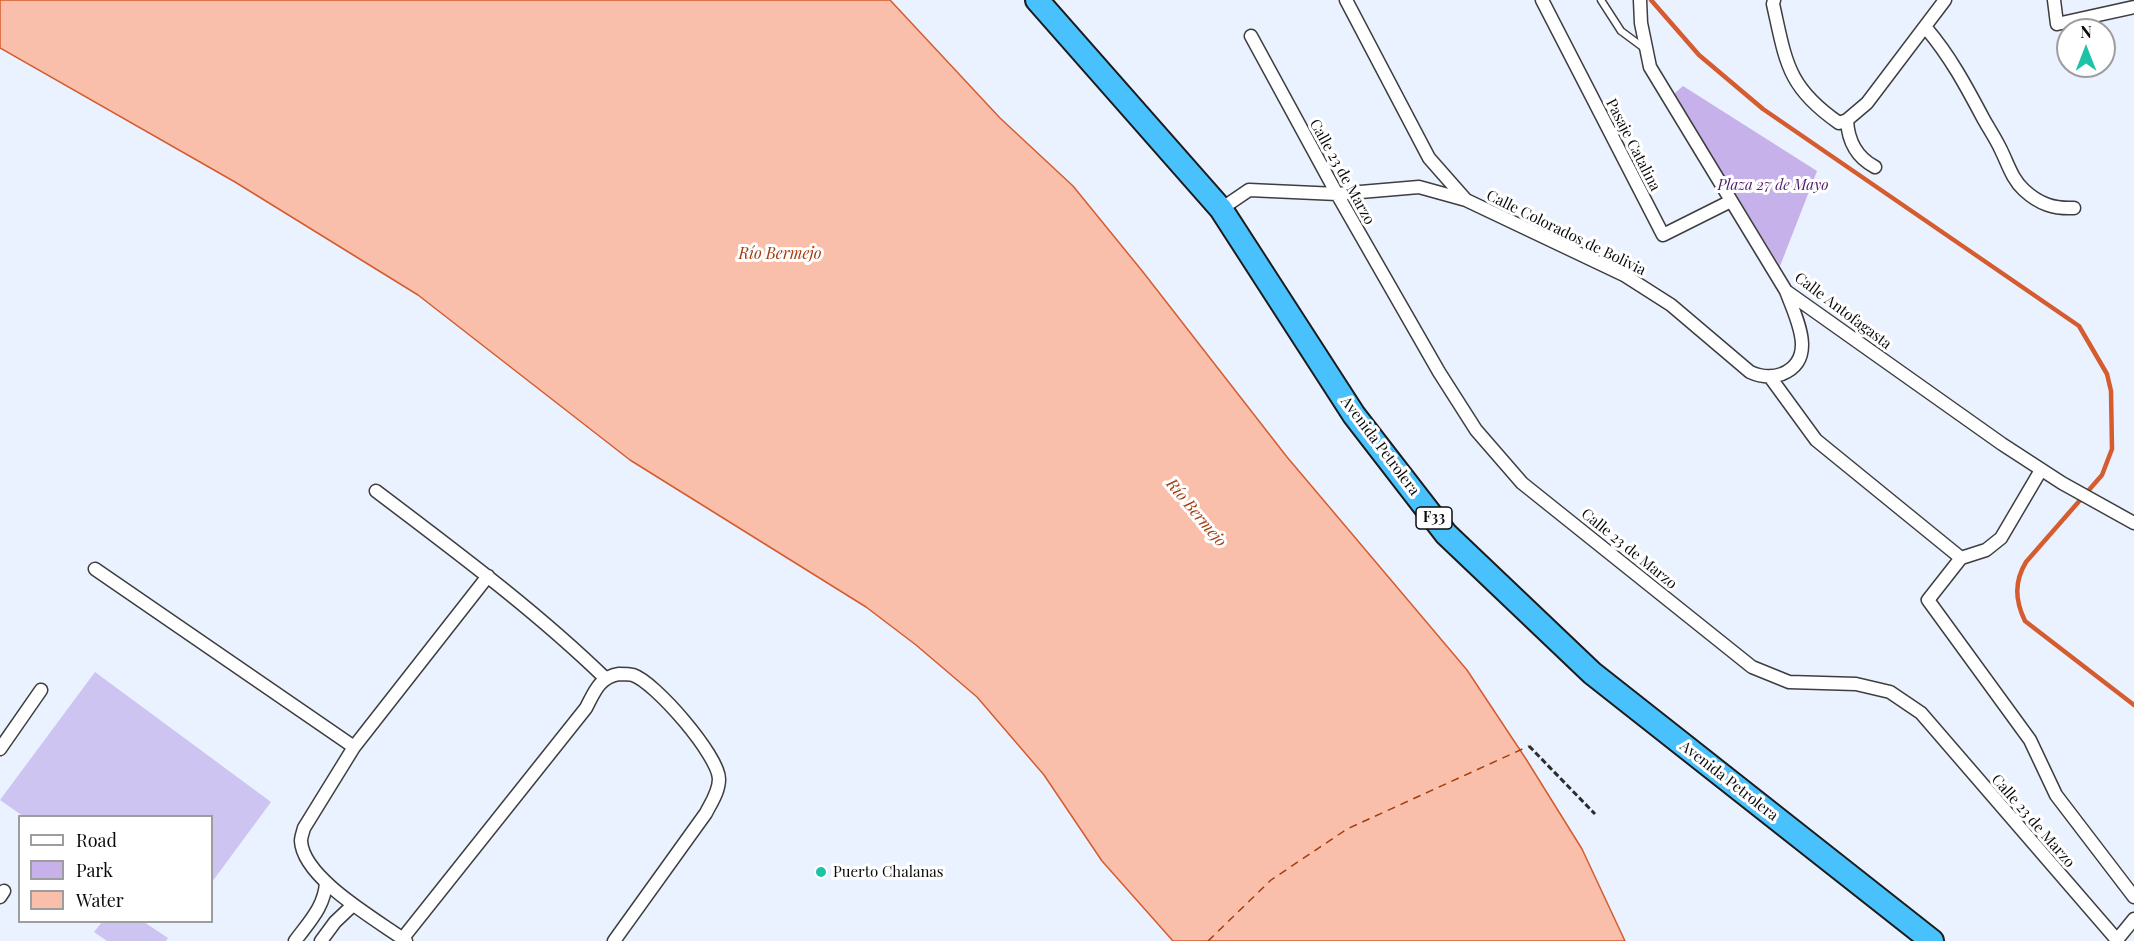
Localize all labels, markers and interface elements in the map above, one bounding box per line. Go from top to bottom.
north arrow [2056,18,2116,78]
text: N [2080,21,2092,42]
street label: Pasaje Catalina [1602,96,1664,194]
street label: Calle 23 de Marzo [1306,116,1378,228]
park label: Plaza 27 de Mayo [1717,176,1829,194]
street label: Calle Colorados de Bolivia [1483,187,1649,279]
water label: Río Bermejo [738,244,822,264]
street label: Calle Antofagasta [1791,269,1895,353]
street label: Avenida Petrolera [1337,393,1423,499]
water label: Río Bermejo [1162,475,1230,551]
street label: Calle 23 de Marzo [1578,505,1680,593]
road number: F33 [1416,507,1452,529]
street label: Avenida Petrolera [1676,737,1782,825]
street label: Calle 23 de Marzo [1988,771,2078,871]
legend [18,815,213,923]
text: Road [76,828,117,852]
text: Park [76,858,113,882]
place label: Puerto Chalanas [833,863,944,881]
marker: Puerto Chalanas [814,865,828,879]
text: Water [76,888,124,912]

